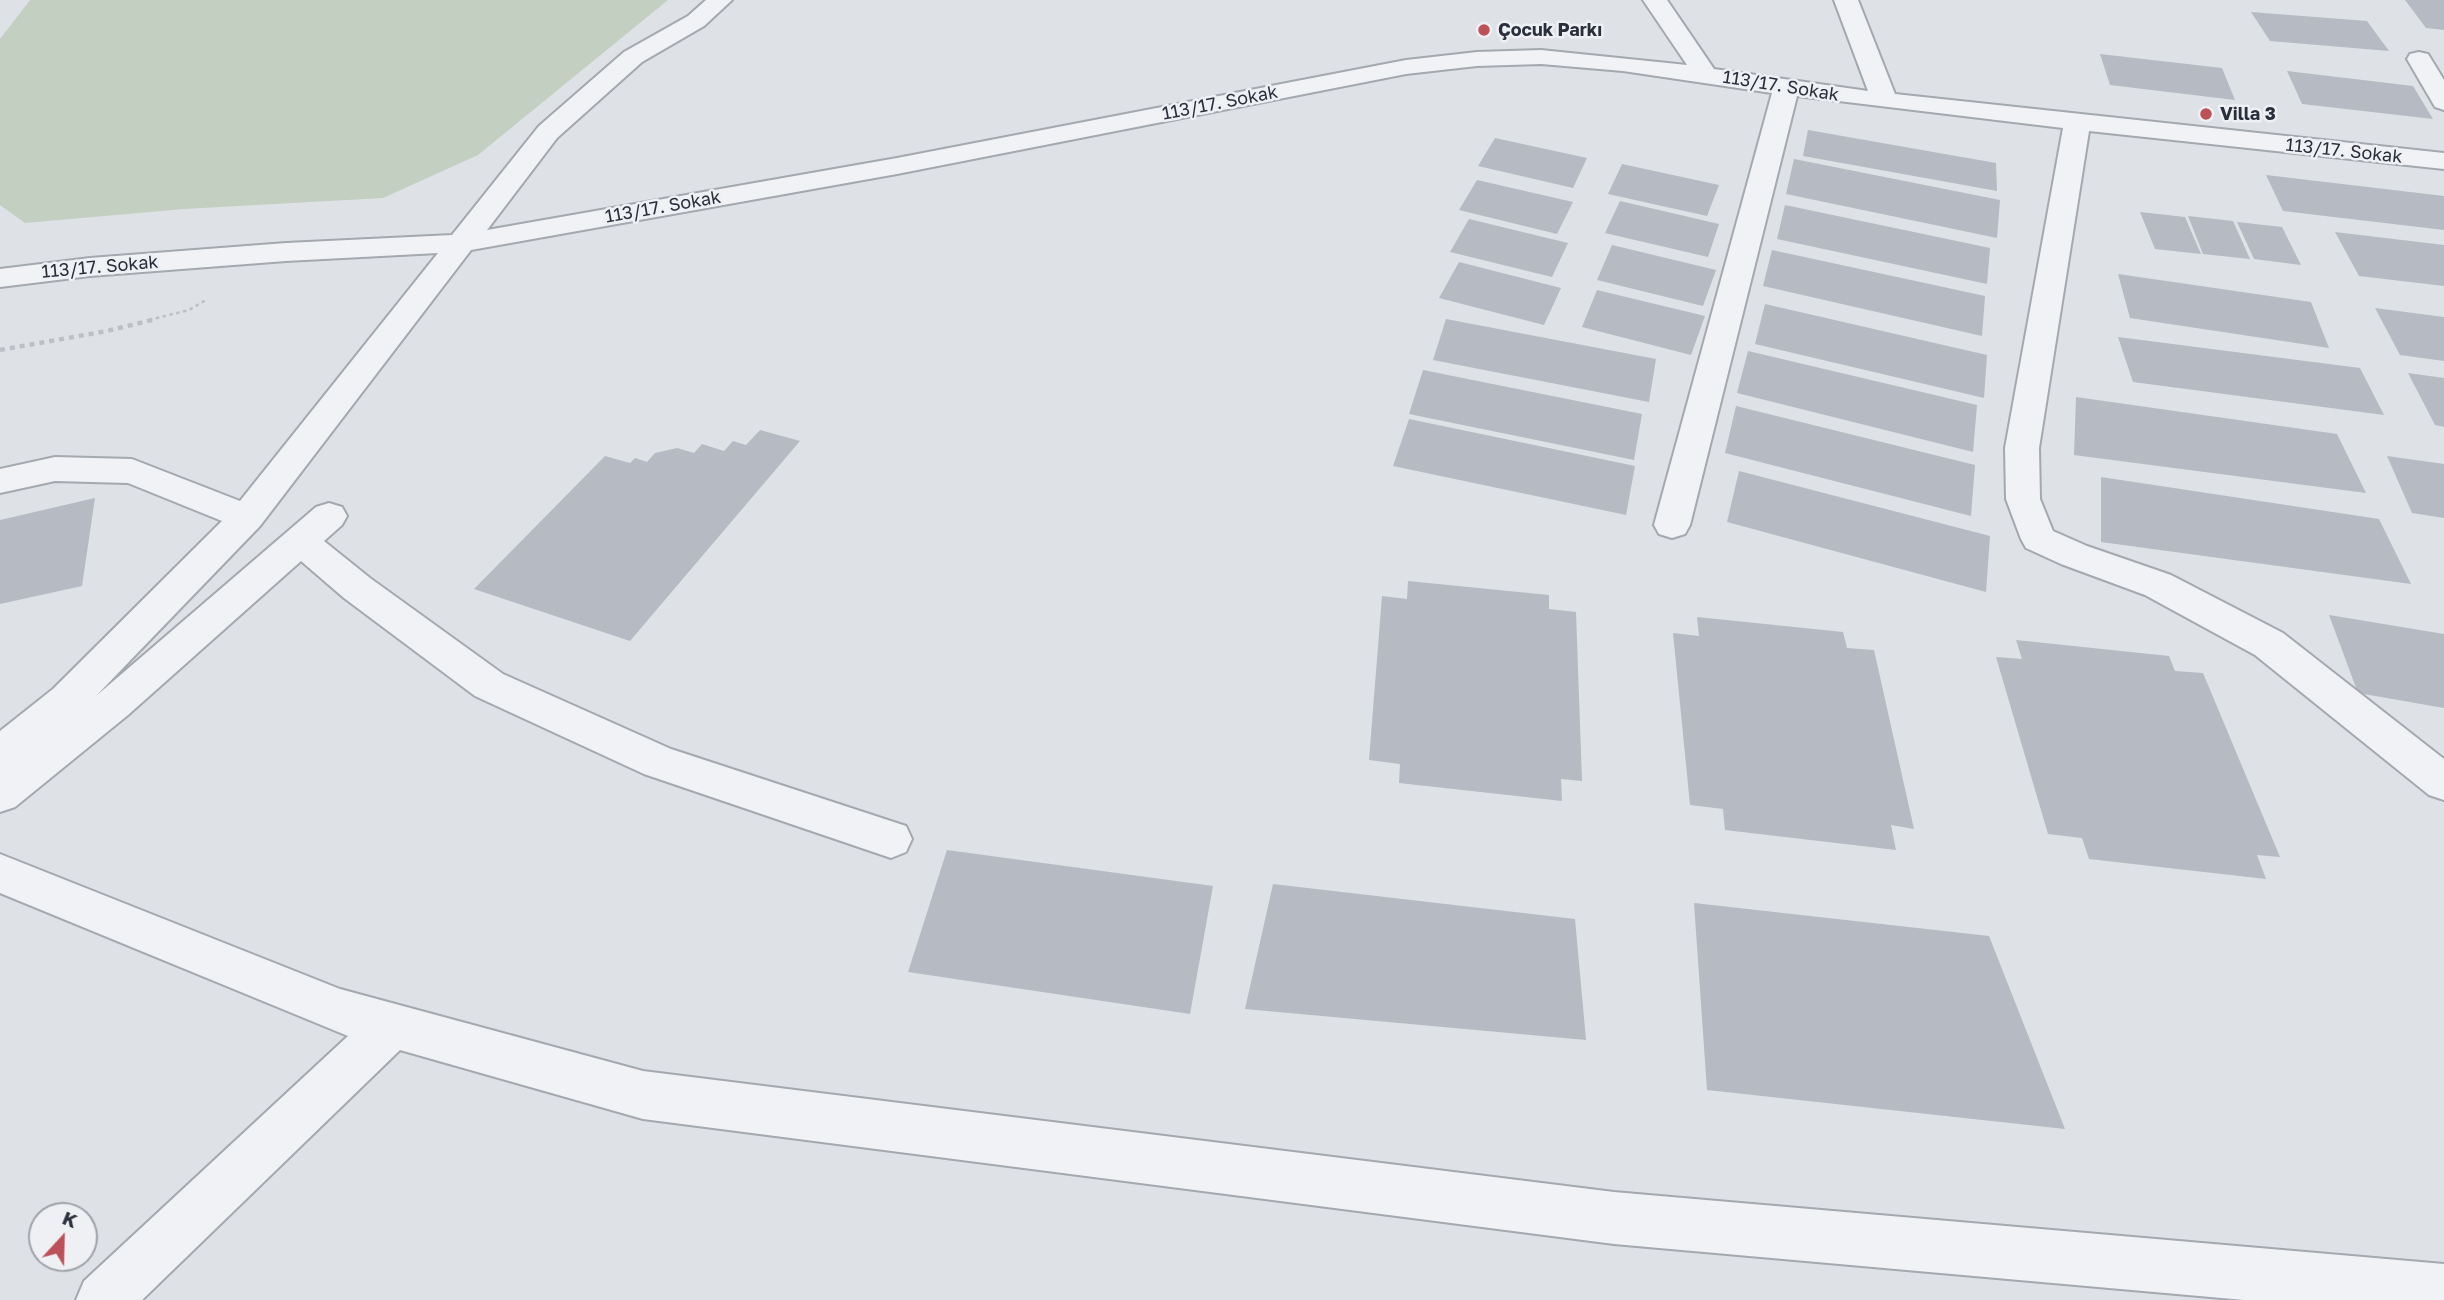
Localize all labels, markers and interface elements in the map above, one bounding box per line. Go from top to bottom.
place label: Çocuk Parkı [1498,19,1602,41]
marker: Çocuk Parkı [1476,22,1492,38]
street label: 113/17. Sokak [1721,66,1841,106]
street label: 113/17. Sokak [1160,81,1280,125]
place label: Villa 3 [2220,103,2276,125]
marker: Villa 3 [2198,106,2214,122]
street label: 113/17. Sokak [2284,134,2404,168]
street label: 113/17. Sokak [603,186,723,228]
street label: 113/17. Sokak [41,251,159,283]
north arrow [28,1202,98,1272]
text: K [60,1206,81,1232]

